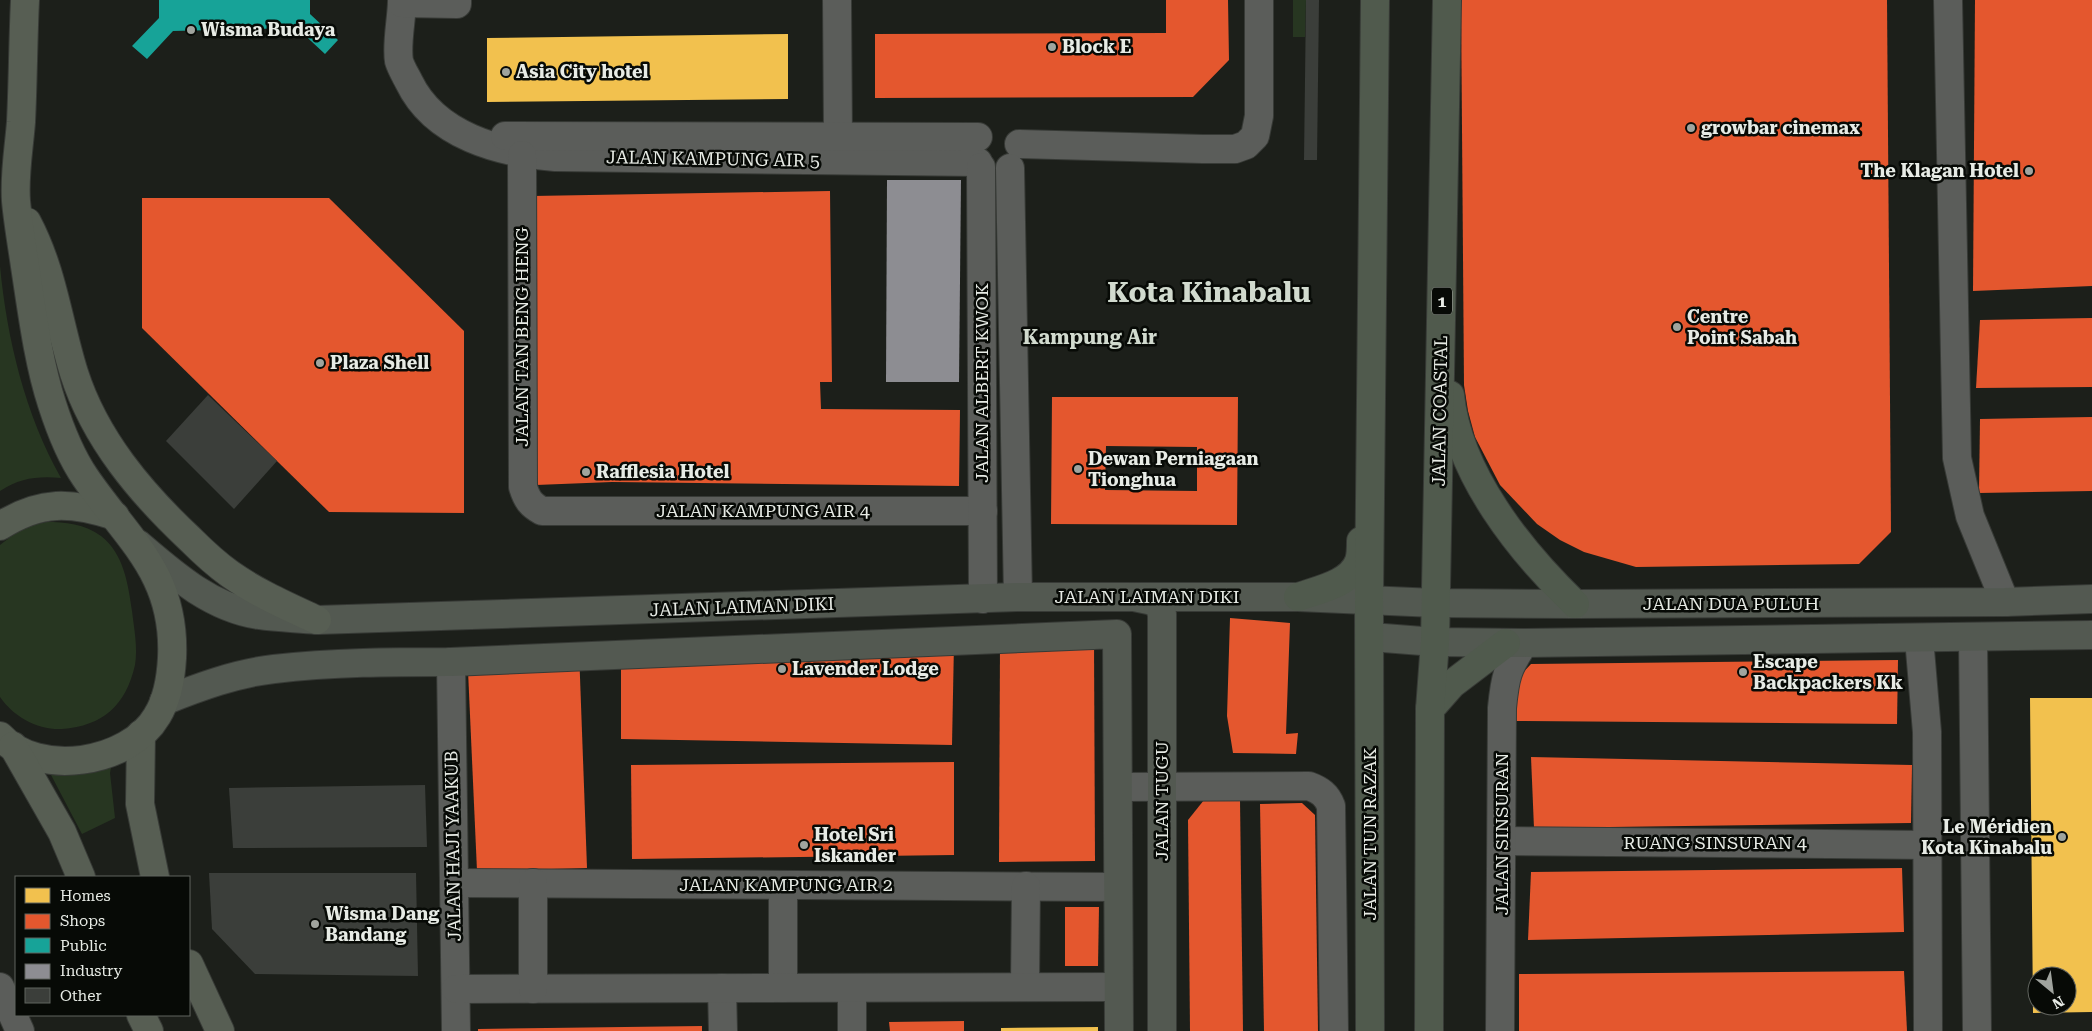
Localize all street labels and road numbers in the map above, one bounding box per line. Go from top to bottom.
street label: JALAN KAMPUNG AIR 5 [606,146,820,171]
street label: JALAN TAN BENG HENG [511,227,532,447]
street label: JALAN ALBERT KWOK [971,283,992,483]
road number: 1 [1432,288,1452,314]
street label: JALAN COASTAL [1428,335,1451,487]
street label: JALAN KAMPUNG AIR 4 [656,500,870,521]
street label: JALAN LAIMAN DIKI [1055,586,1239,607]
street label: JALAN LAIMAN DIKI [649,593,835,620]
street label: JALAN DUA PULUH [1643,593,1819,614]
street label: JALAN TUGU [1151,741,1172,861]
street label: JALAN TUN RAZAK [1359,748,1380,920]
street label: JALAN HAJI YAAKUB [440,750,465,942]
street label: JALAN SINSURAN [1491,753,1512,915]
street label: RUANG SINSURAN 4 [1623,832,1807,853]
street label: JALAN KAMPUNG AIR 2 [679,874,893,895]

